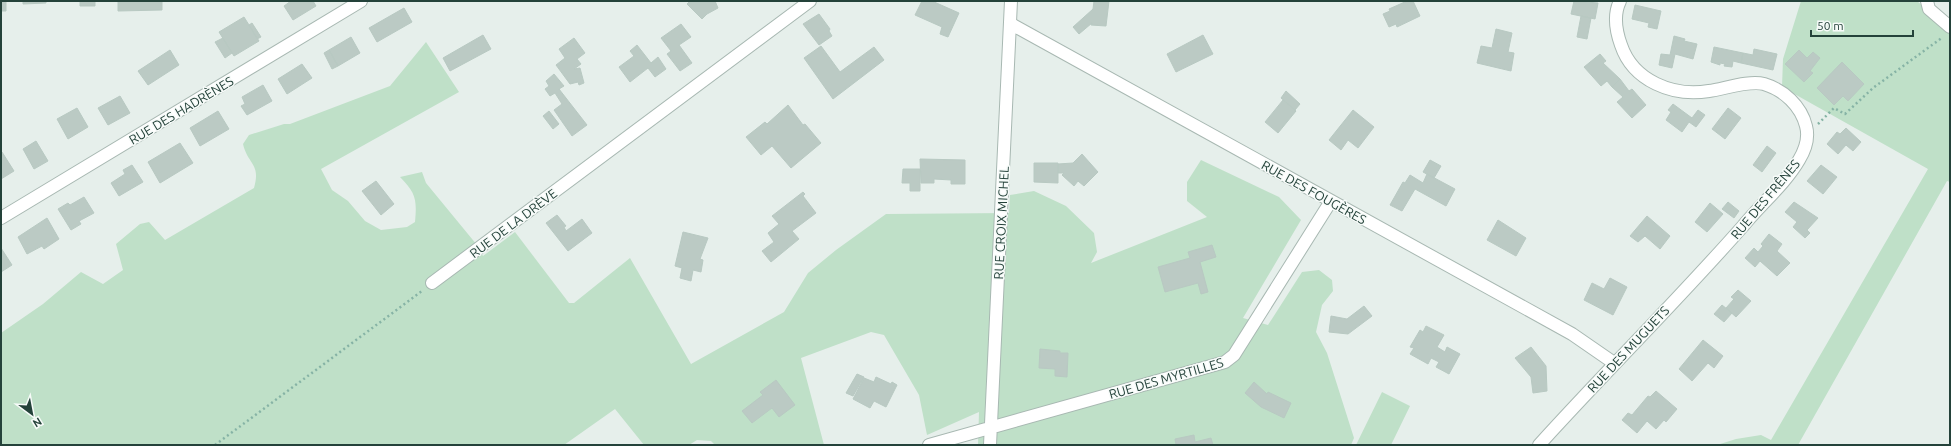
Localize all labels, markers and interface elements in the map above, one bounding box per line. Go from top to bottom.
scale bar [1811,12,1913,38]
text: 50 m [1817,19,1844,32]
street label: RUE DES HADRÈNES [126,72,236,147]
street label: RUE DES FRÊNES [1728,156,1802,241]
street label: RUE DES FOUGÈRES [1259,157,1369,227]
street label: RUE CROIX MICHEL [991,166,1011,280]
street label: RUE DE LA DRÈVE [466,185,559,260]
street label: RUE DES MUGUETS [1585,303,1672,395]
street label: RUE DES MYRTILLES [1107,355,1225,401]
north arrow [12,394,52,434]
text: N [31,415,44,430]

